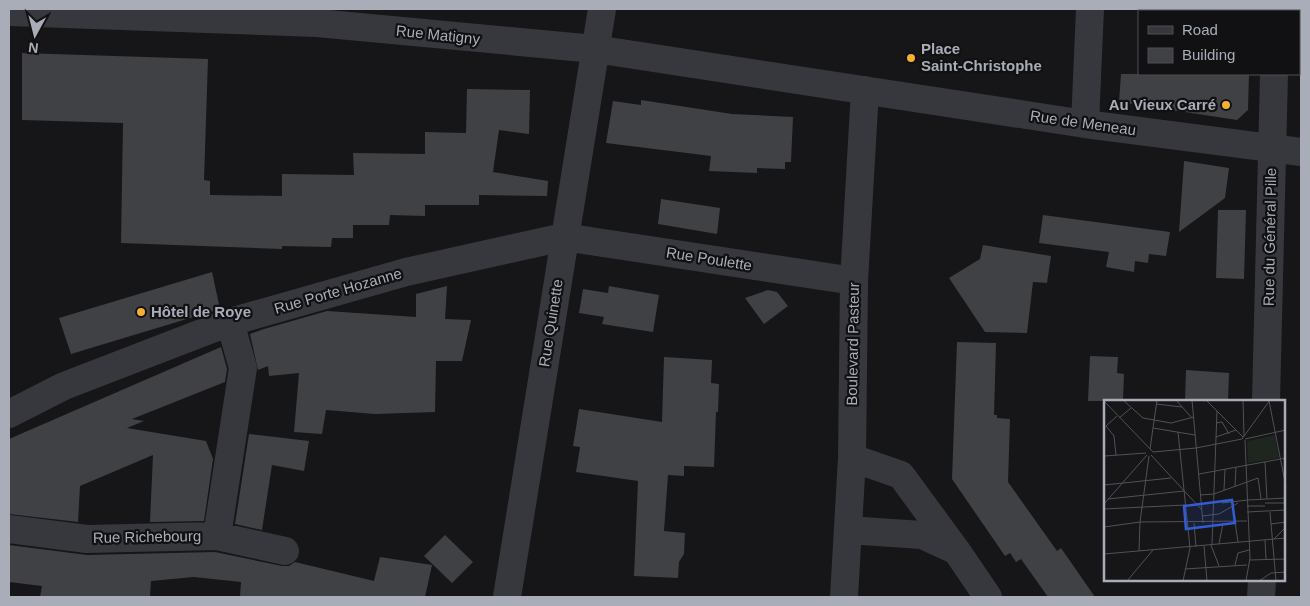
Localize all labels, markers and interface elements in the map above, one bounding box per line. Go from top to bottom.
north arrow [10,10,60,60]
legend [1138,10,1300,75]
text: Road [1182,21,1218,38]
street label: Rue Matigny [395,22,481,47]
text: N [27,39,39,56]
place label: Place Saint-Christophe [921,40,1042,74]
text: Building [1182,46,1235,63]
marker: Place Saint-Christophe [905,52,917,64]
place label: Au Vieux Carré [1109,96,1216,113]
marker: Au Vieux Carré [1220,99,1232,111]
street label: Rue de Meneau [1029,107,1137,138]
street label: Rue du Général Pille [1260,168,1279,306]
street label: Rue Poulette [665,243,753,274]
street label: Rue Porte Hozanne [272,264,404,317]
street label: Rue Quinette [535,278,566,368]
street label: Boulevard Pasteur [843,282,862,406]
place label: Hôtel de Roye [151,303,251,320]
marker: Hôtel de Roye [135,306,147,318]
inset map [1104,400,1285,581]
street label: Rue Richebourg [93,527,201,546]

